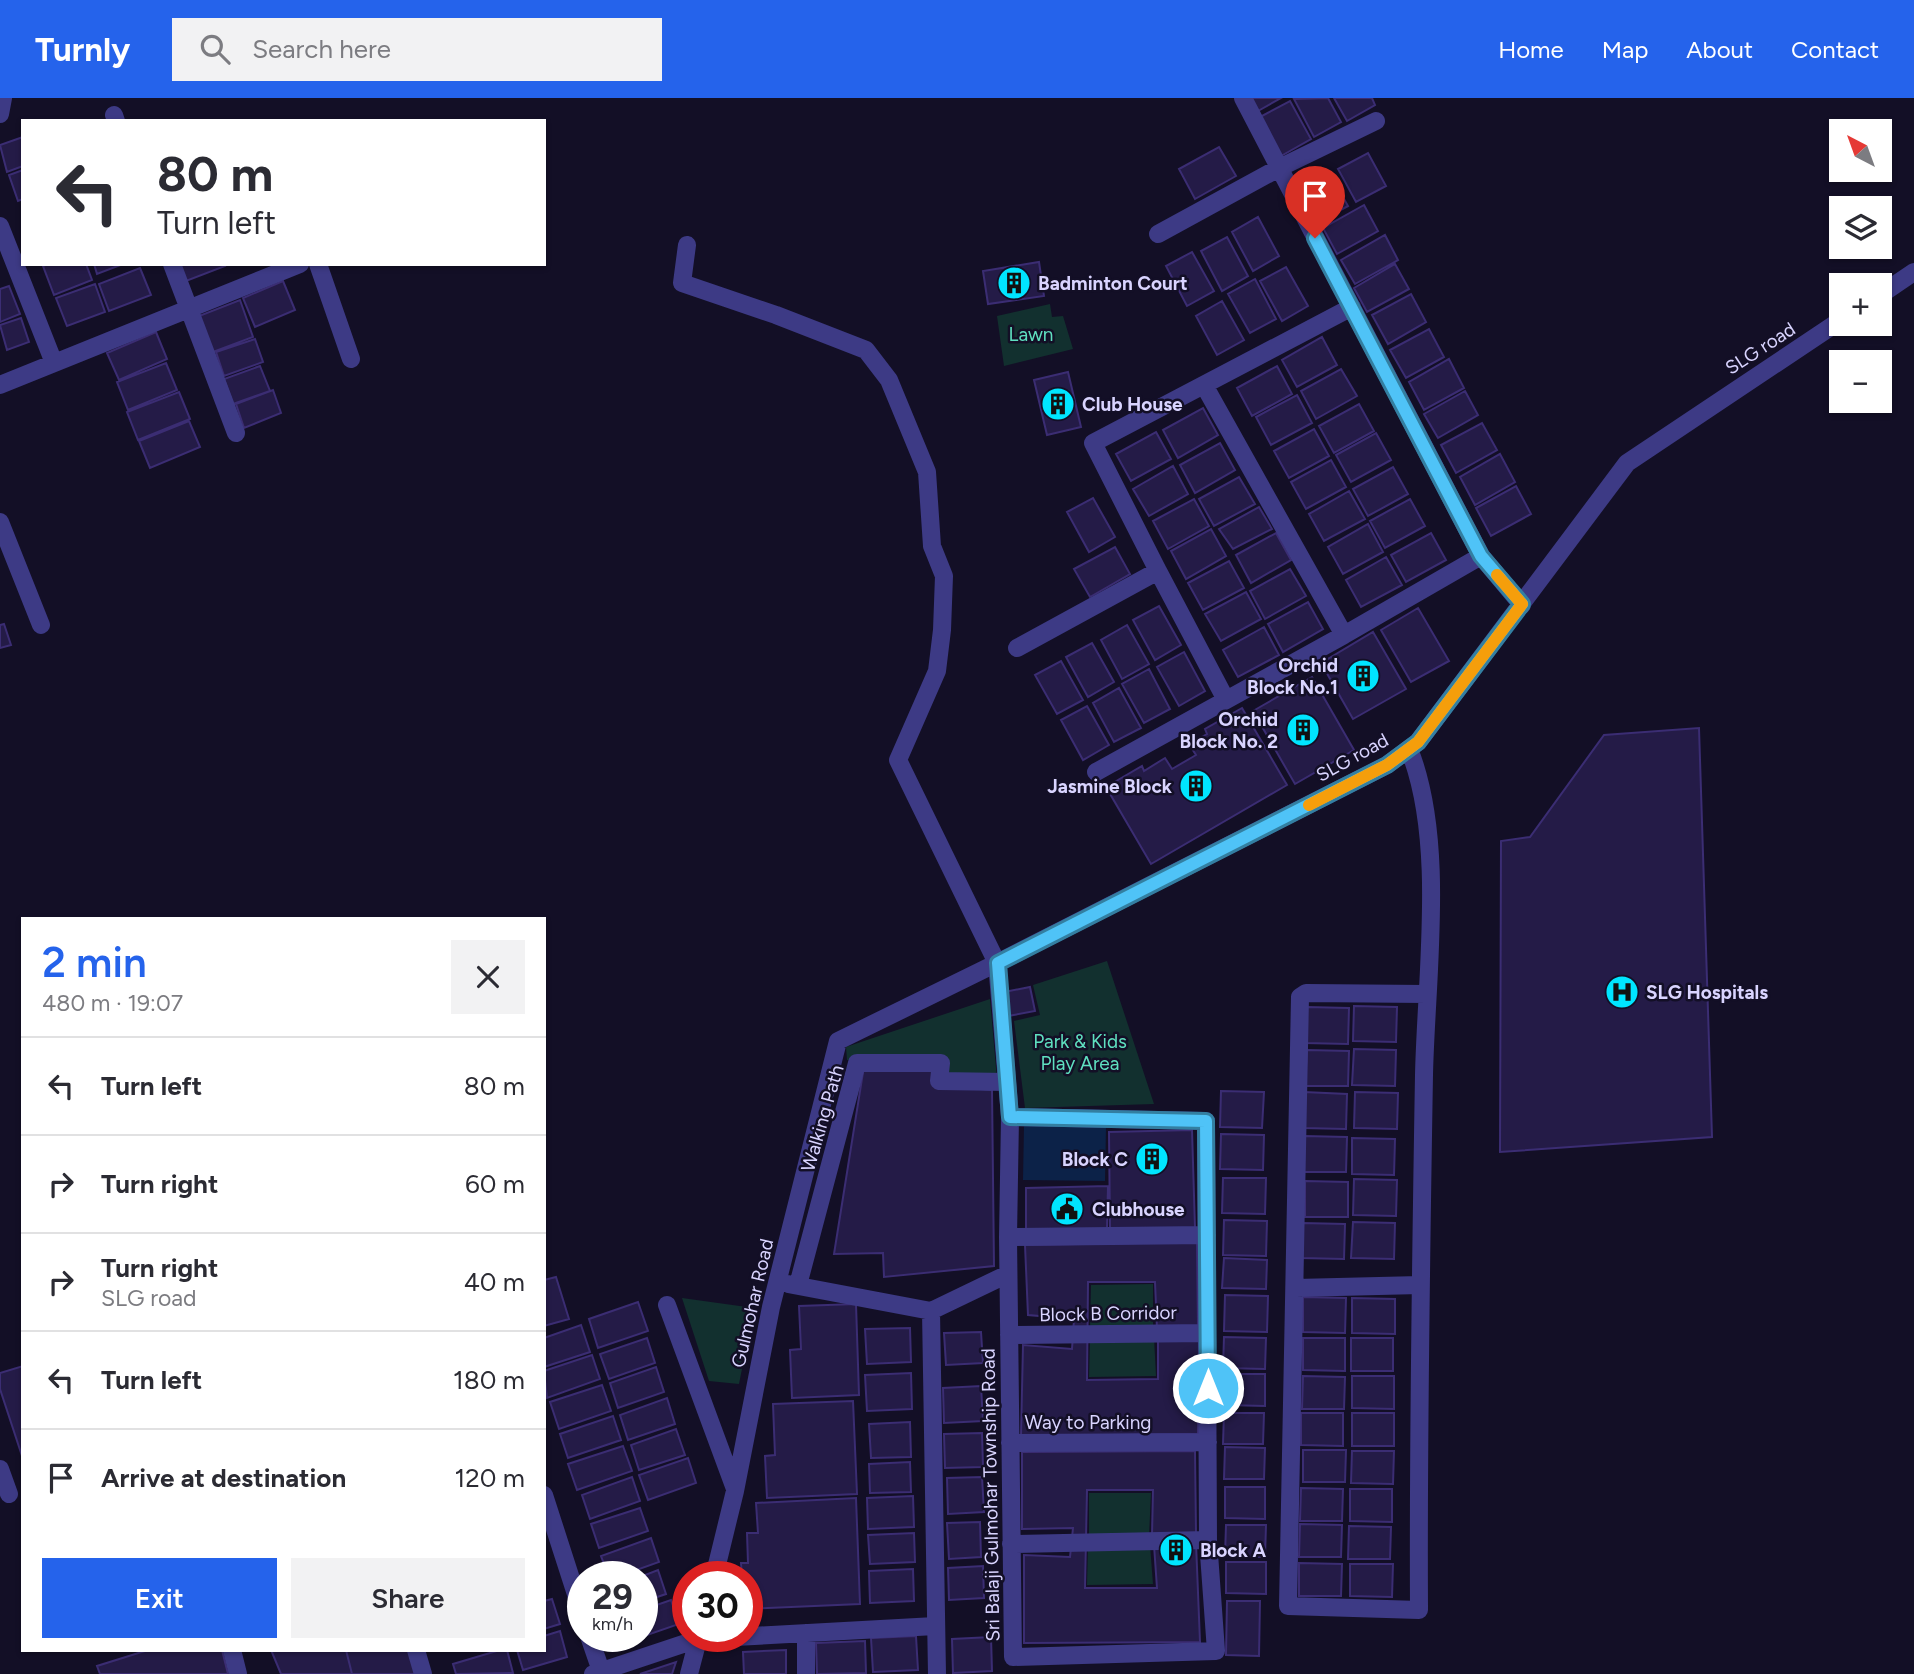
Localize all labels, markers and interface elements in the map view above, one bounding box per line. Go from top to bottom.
search box [172,18,662,81]
text: Turnly [35,30,130,69]
icon: search [196,30,234,68]
text: Search here [252,33,391,65]
text: Home [1498,35,1564,64]
text: Map [1602,35,1648,64]
text: About [1686,35,1753,64]
text: Contact [1791,35,1879,64]
north arrow [1829,119,1892,182]
map controls [1829,119,1892,413]
text: 80 m [157,144,273,203]
icon: left [42,147,133,238]
pin [1285,166,1345,238]
icon: arrive [1296,177,1334,215]
button: layers [1829,196,1892,259]
text: Turn left [157,204,276,242]
building icon: Badminton Court [995,264,1033,302]
place label: Badminton Court [1038,272,1188,295]
button: + [1829,273,1892,336]
street label: SLG road [1721,317,1800,380]
park label: Lawn [1009,323,1053,346]
button: − [1829,350,1892,413]
building icon: Club House [1039,385,1077,423]
place label: Club House [1082,393,1183,416]
place label: Orchid Block No.1 [1247,654,1338,699]
building icon: Orchid Block No.1 [1344,657,1382,695]
place label: Orchid Block No. 2 [1180,708,1278,753]
building icon: Orchid Block No. 2 [1284,711,1322,749]
street label: SLG road [1312,728,1392,787]
building icon: Jasmine Block [1177,767,1215,805]
place label: Jasmine Block [1047,775,1173,798]
text: 2 min [42,937,147,988]
button: close [451,940,525,1014]
hospital icon: SLG Hospitals [1603,973,1641,1011]
place label: SLG Hospitals [1646,981,1768,1004]
text: 480 m · 19:07 [42,989,183,1017]
park label: Park & Kids Play Area [1033,1030,1127,1075]
street label: Walking Path [796,1062,849,1174]
icon: left [42,1067,80,1105]
text: Turn left [101,1070,202,1102]
text: 80 m [464,1070,525,1102]
building icon: Block C [1133,1140,1171,1178]
place label: Block C [1062,1148,1128,1171]
icon: right [42,1165,80,1203]
text: Turn right [101,1168,218,1200]
text: 60 m [465,1168,525,1200]
public building icon: Clubhouse [1048,1190,1086,1228]
place label: Clubhouse [1092,1198,1185,1221]
street label: Gulmohar Road [726,1236,778,1370]
text: Turn right [101,1252,218,1284]
icon: right [42,1263,80,1301]
text: 40 m [464,1266,525,1298]
text: SLG road [101,1284,197,1312]
street label: Block B Corridor [1039,1301,1178,1326]
street label: Sri Balaji Gulmohar Township Road [976,1348,1005,1642]
position arrow [1171,1351,1245,1425]
icon: left [42,1361,80,1399]
text: Turn left [101,1364,202,1396]
text: 180 m [453,1364,525,1396]
street label: Way to Parking [1025,1411,1151,1434]
icon: arrive [42,1459,80,1497]
text: Arrive at destination [101,1462,346,1494]
text: 120 m [455,1462,525,1494]
building icon: Block A [1157,1531,1195,1569]
place label: Block A [1200,1539,1266,1562]
button: Exit [42,1558,277,1638]
button: Share [291,1558,525,1638]
speed limit sign: 30 [672,1561,763,1652]
text: 29 [592,1576,633,1618]
text: km/h [592,1613,633,1635]

